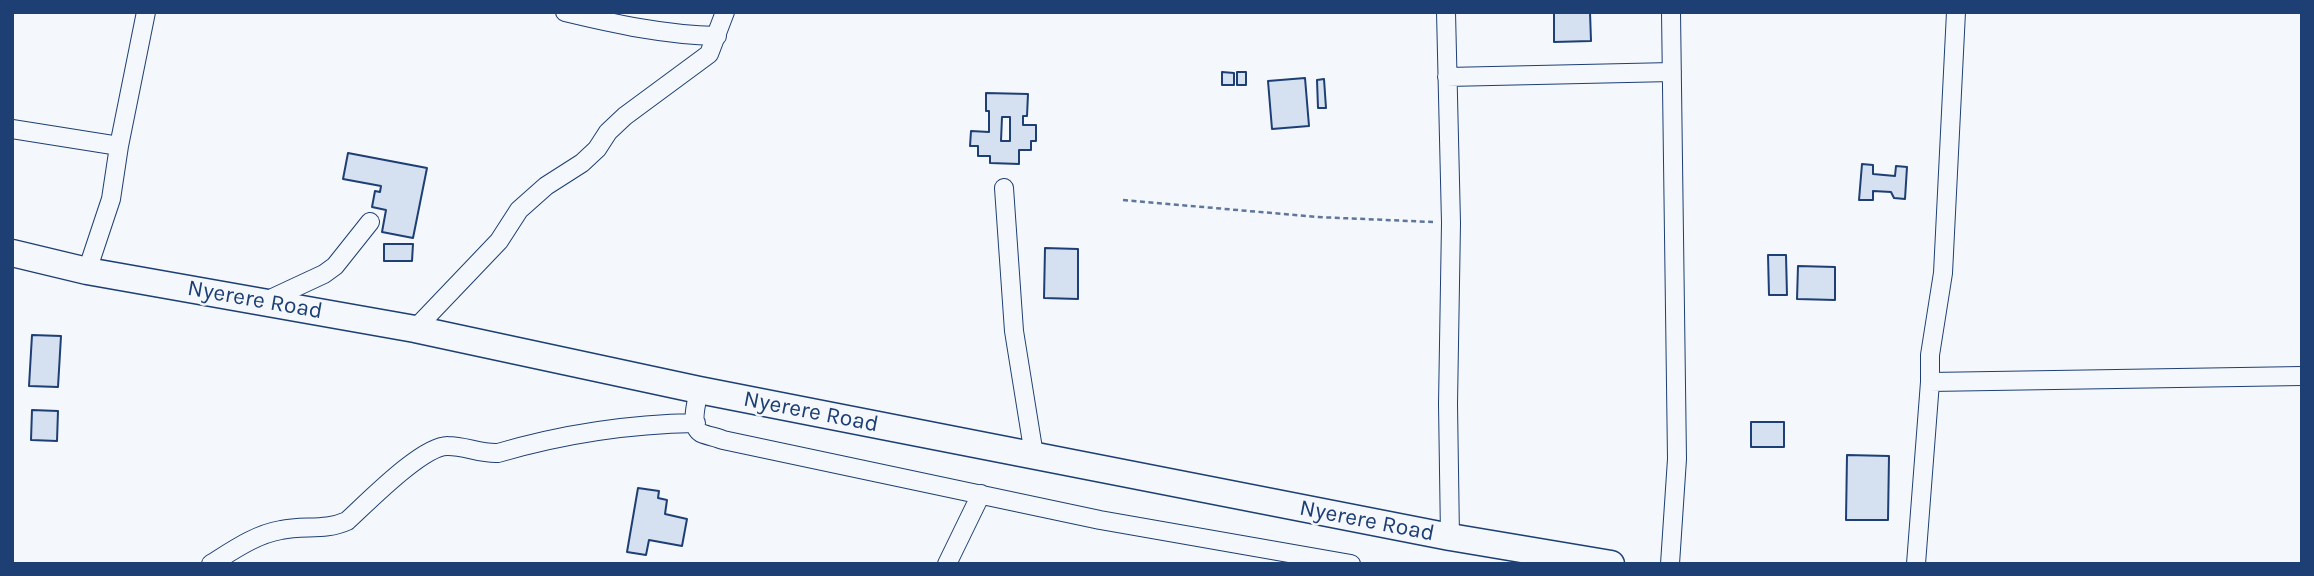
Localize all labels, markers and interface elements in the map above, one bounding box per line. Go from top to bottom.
street label: Nyerere Road [185,275,325,325]
street label: Nyerere Road [741,385,881,439]
street label: Nyerere Road [1297,494,1437,548]

